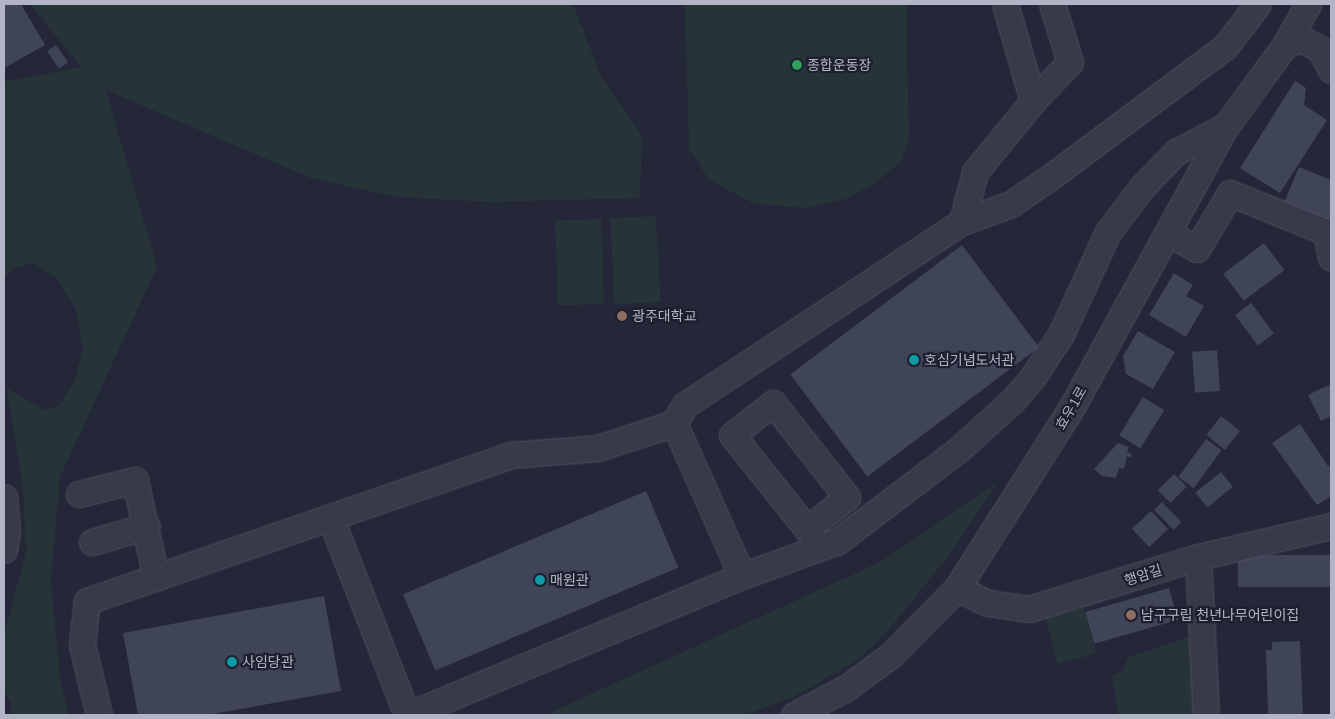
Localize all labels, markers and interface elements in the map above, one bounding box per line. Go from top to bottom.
place label: 종합운동장 [807,57,871,73]
marker: 종합운동장 [791,59,803,71]
place label: 광주대학교 [632,308,696,324]
marker: 광주대학교 [616,310,628,322]
place label: 호심기념도서관 [924,352,1014,368]
marker: 호심기념도서관 [908,354,920,366]
street label: 효우1로 [1052,383,1090,433]
street label: 행암길 [1122,561,1164,589]
place label: 매원관 [550,572,589,588]
marker: 매원관 [534,574,546,586]
place label: 남구구립 천년나무어린이집 [1141,607,1299,623]
marker: 남구구립 천년나무어린이집 [1125,609,1137,621]
place label: 사임당관 [242,654,294,670]
marker: 사임당관 [226,656,238,668]

